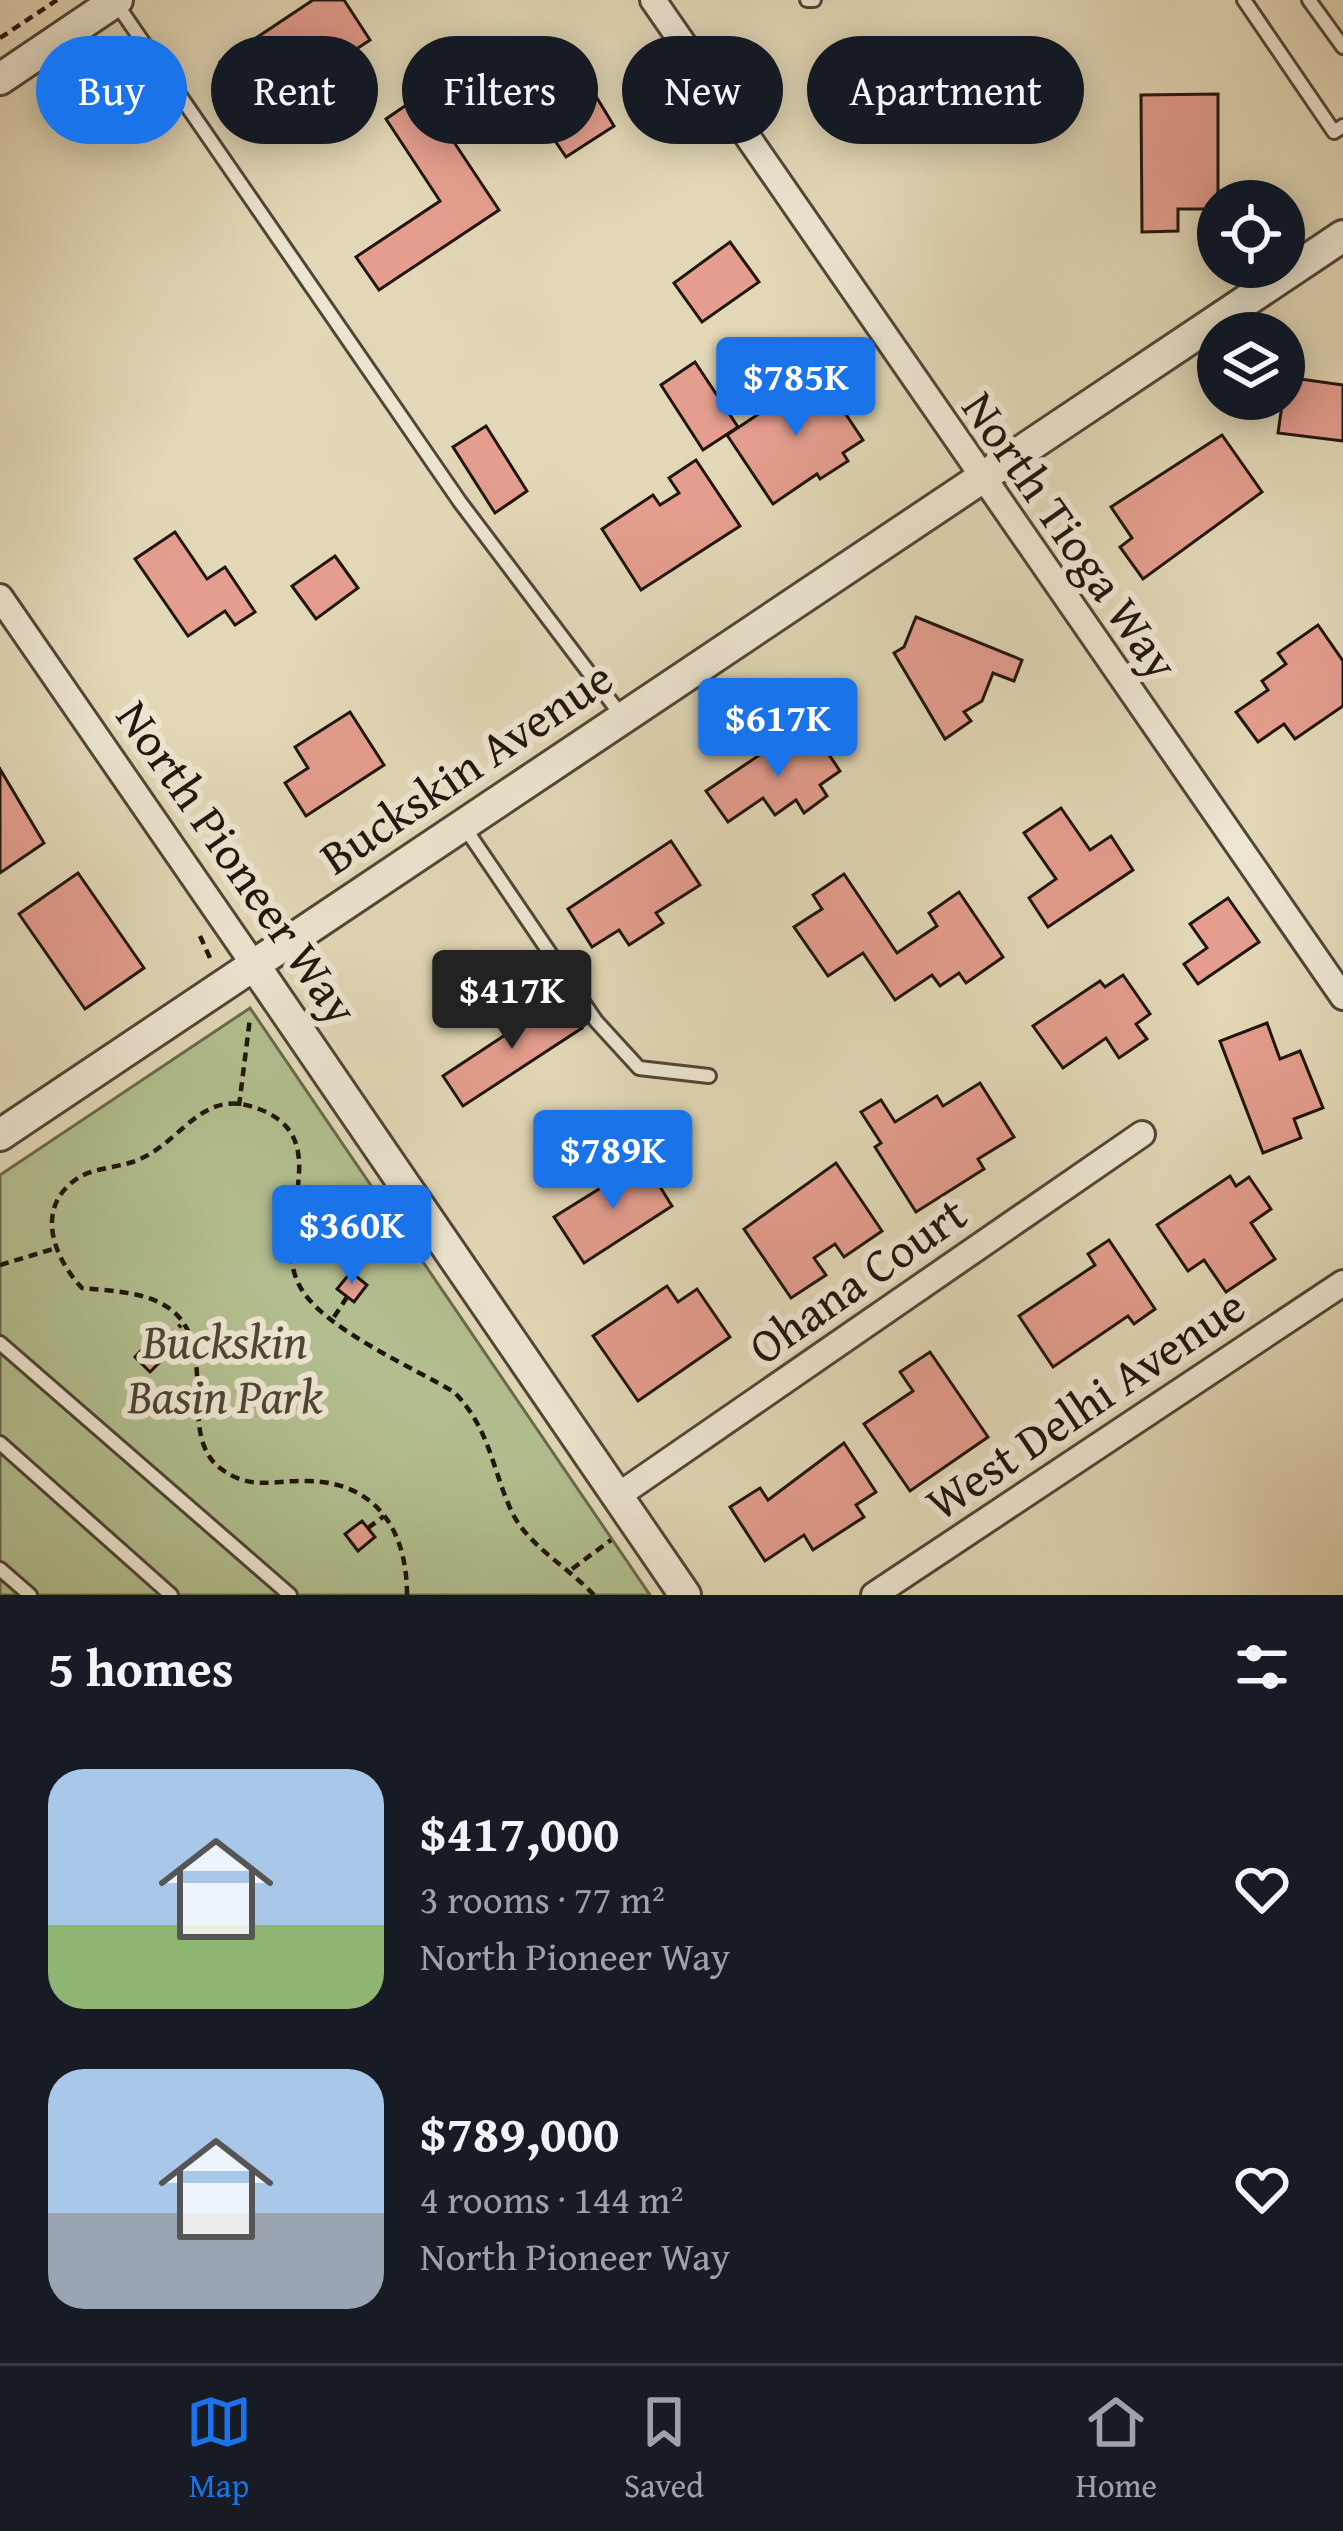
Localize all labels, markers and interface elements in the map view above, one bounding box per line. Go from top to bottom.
chip: Buy [36,36,187,144]
chip: Rent [211,36,378,144]
chip: Filters [402,36,598,144]
chip: New [622,36,783,144]
chip: Apartment [807,36,1084,144]
map controls [1197,180,1305,420]
button: locate [1197,180,1305,288]
button: layers [1197,312,1305,420]
pin: $785K [712,337,880,439]
text: $785K [743,347,849,404]
street label: North Tioga Way [945,376,1197,693]
street label: Buckskin Avenue [305,642,627,891]
pin: $617K [694,678,862,780]
street label: North Pioneer Way [100,685,377,1039]
text: $617K [725,688,831,745]
pin: $417K [428,950,596,1052]
text: $417K [459,960,565,1017]
pin: $789K [529,1110,697,1212]
text: $789K [560,1120,666,1177]
street label: Ohana Court [733,1178,980,1381]
pin: $360K [268,1185,436,1287]
text: $360K [299,1195,405,1252]
street label: West Delhi Avenue [911,1270,1259,1537]
park label: Buckskin Basin Park [126,1305,324,1431]
text: 5 homes [48,1630,234,1705]
icon: filters [1229,1634,1295,1700]
text: $417,000 [420,1795,619,1870]
icon: home [144,1817,288,1961]
icon: heart [1229,1856,1295,1922]
text: 3 rooms · 77 m² [420,1870,665,1927]
text: North Pioneer Way [420,1927,730,1984]
text: $789,000 [420,2095,619,2170]
icon: home [144,2117,288,2261]
icon: heart [1229,2156,1295,2222]
text: 4 rooms · 144 m² [420,2170,684,2227]
text: North Pioneer Way [420,2227,730,2284]
tab: Map [186,2389,252,2509]
tab: Saved [624,2389,704,2509]
tab: Home [1076,2389,1157,2509]

